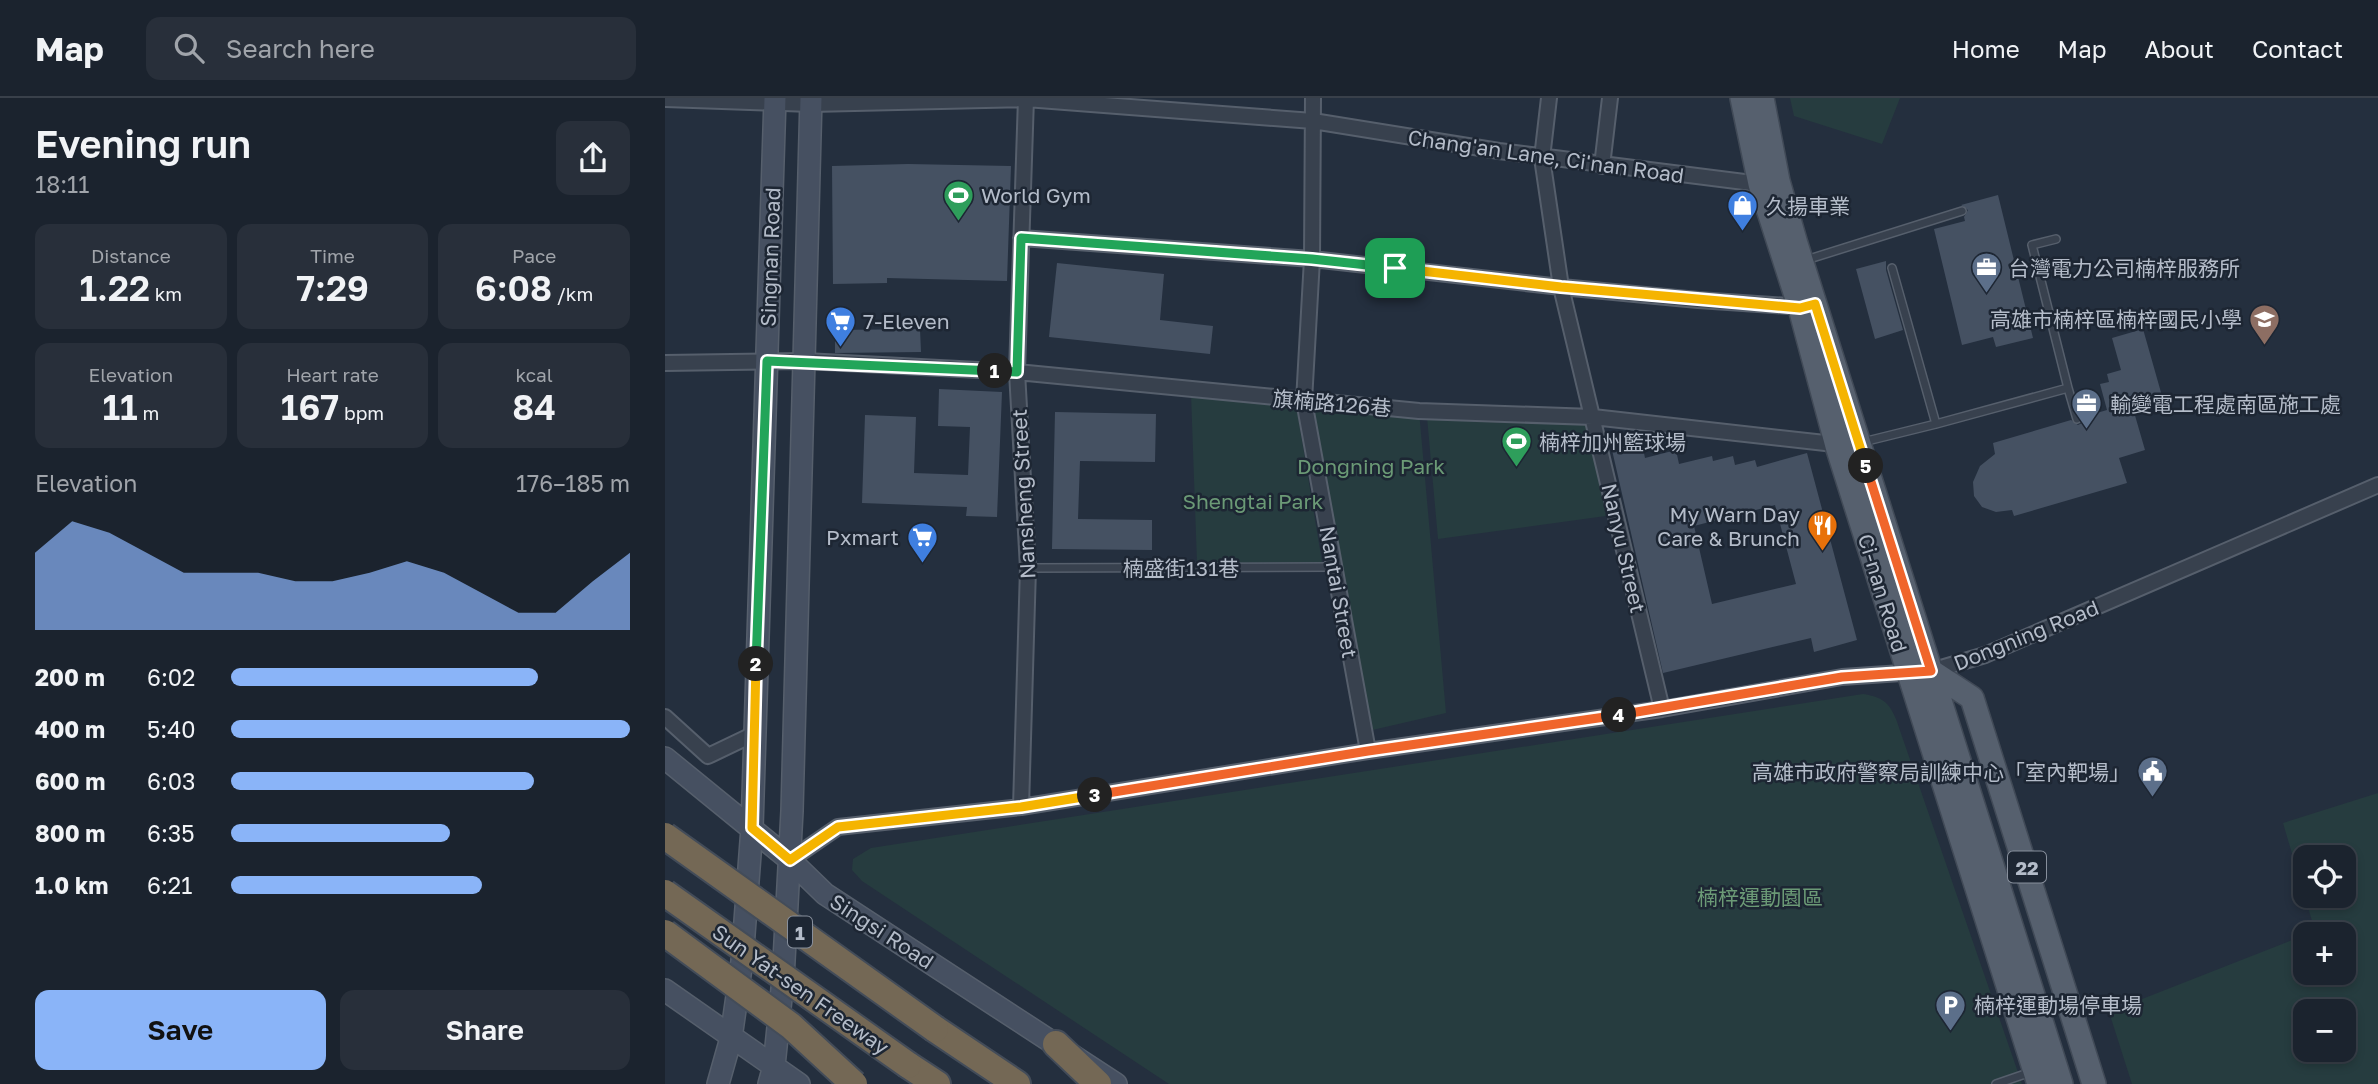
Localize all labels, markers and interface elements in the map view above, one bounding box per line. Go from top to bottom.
search box [146,17,636,80]
text: Map [35,29,104,68]
icon: search [170,29,208,67]
text: Search here [226,33,375,64]
text: Home [1952,34,2020,63]
text: Map [2058,34,2107,63]
text: About [2145,34,2214,63]
text: Contact [2252,34,2343,63]
text: Evening run [35,121,251,166]
button: share [556,121,630,195]
street label: Chang'an Lane, Ci'nan Road [1406,124,1686,188]
text: 18:11 [35,170,89,198]
sports icon: World Gym [941,178,975,222]
place label: World Gym [981,182,1091,208]
street label: Singnan Road [755,187,785,327]
shop icon: 久揚車業 [1726,189,1760,233]
place label: 久揚車業 [1766,193,1850,219]
pin [1365,238,1425,298]
text: Distance [91,244,171,267]
text: Time [310,244,355,267]
text: Pace [512,244,556,267]
icon: arrive [1376,249,1414,287]
office icon: 台灣電力公司楠梓服務所 [1969,251,2003,295]
place label: 台灣電力公司楠梓服務所 [2009,255,2240,281]
text: 1.22 [79,267,150,309]
text: 7:29 [296,267,369,309]
text: 6:08 [475,267,552,309]
text: km [150,282,182,305]
text: /km [552,282,593,305]
school or university icon: 高雄市楠梓區楠梓國民小學 [2248,302,2282,346]
supermarket icon: 7-Eleven [823,304,857,348]
place label: 高雄市楠梓區楠梓國民小學 [1990,306,2242,332]
place label: 7-Eleven [863,308,950,334]
pin: 1 [977,354,1013,388]
text: 1 [990,359,999,382]
text: Elevation [89,363,173,386]
text: Heart rate [286,363,379,386]
text: kcal [515,363,553,386]
street label: 旗楠路126巷 [1272,385,1392,421]
text: 11 [102,386,138,428]
text: 167 [281,386,339,428]
text: 84 [512,386,556,428]
office icon: 輸變電工程處南區施工處 [2070,387,2104,431]
place label: 輸變電工程處南區施工處 [2110,391,2341,417]
text: m [138,401,159,424]
text: bpm [339,401,384,424]
street label: Nansheng Street [1006,408,1040,580]
sports icon: 楠梓加州籃球場 [1499,425,1533,469]
place label: 楠梓加州籃球場 [1539,429,1686,455]
pin: 5 [1849,448,1883,484]
park label: Dongning Park [1297,453,1445,479]
text: 5 [1860,454,1871,477]
text: Elevation [35,469,137,497]
text: 176–185 m [516,469,630,497]
street label: Nanyu Street [1596,481,1652,615]
park label: Shengtai Park [1183,488,1324,514]
place label: My Warn Day Care & Brunch [1657,501,1800,551]
restaurant icon: My Warn Day Care & Brunch [1806,509,1840,553]
supermarket icon: Pxmart [905,520,939,564]
place label: Pxmart [826,524,899,550]
street label: Nantai Street [1315,524,1363,660]
street label: Ci-nan Road [1853,531,1913,655]
street label: 楠盛街131巷 [1123,555,1239,581]
street label: Dongning Road [1950,594,2102,676]
pin: 2 [739,646,773,682]
text: 2 [750,652,761,675]
text: 200 m [35,663,105,691]
text: 6:02 [147,663,195,691]
pin: 4 [1601,698,1637,732]
text: 4 [1613,703,1624,726]
text: 400 m [35,715,105,743]
text: 5:40 [147,715,196,743]
public building icon: 高雄市政府警察局訓練中心「室內靶場」 [2136,755,2170,799]
place label: 高雄市政府警察局訓練中心「室內靶場」 [1752,759,2130,785]
text: 600 m [35,767,105,795]
text: 6:03 [147,767,196,795]
pin: 3 [1077,778,1113,812]
text: 3 [1089,783,1100,806]
text: 800 m [35,819,106,847]
text: 6:35 [147,819,195,847]
map controls [2293,845,2356,1062]
button: locate [2293,845,2356,908]
road number: 22 [2008,852,2046,882]
text: 1.0 km [35,871,108,899]
text: 6:21 [147,871,192,899]
park label: 楠梓運動園區 [1697,884,1823,910]
street label: Singsi Road [825,888,939,974]
road number: 1 [788,916,812,947]
street label: Sun Yat-sen Freeway [708,918,894,1060]
button: + [2293,922,2356,985]
parking icon: 楠梓運動場停車場 [1934,988,1968,1032]
button: Save [35,990,326,1070]
button: Share [340,990,630,1070]
place label: 楠梓運動場停車場 [1974,992,2142,1018]
button: − [2293,999,2356,1062]

